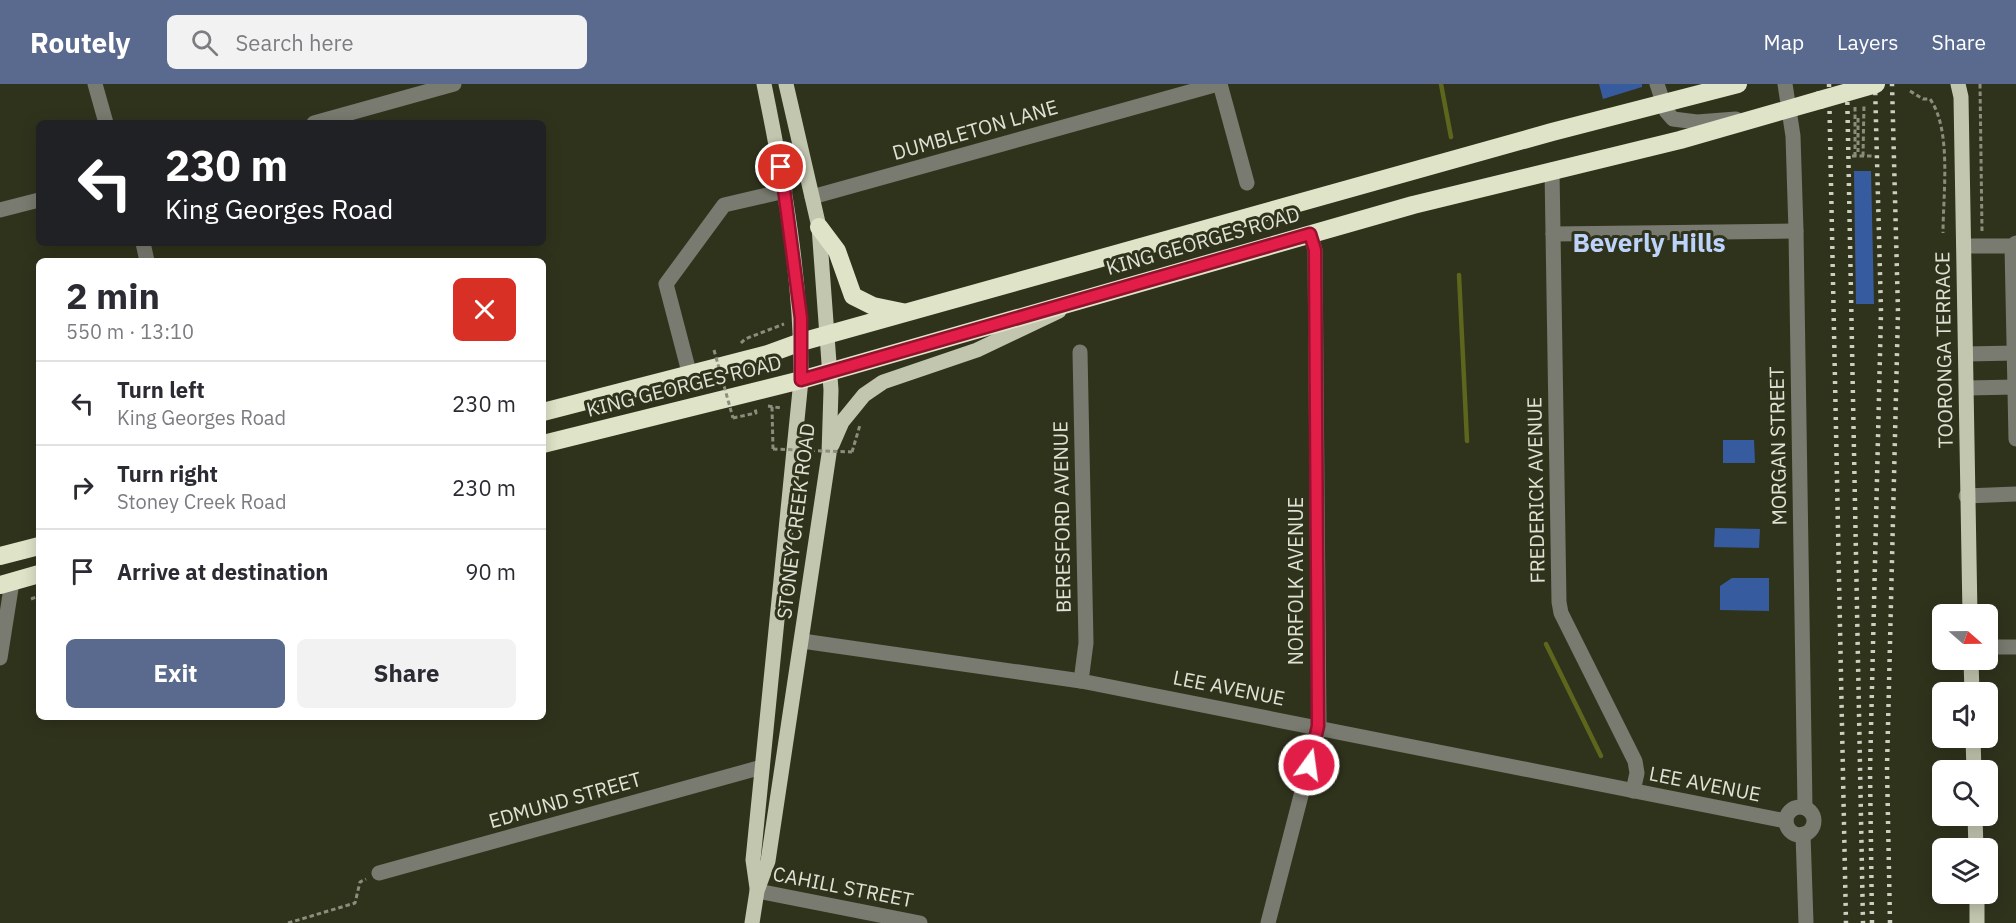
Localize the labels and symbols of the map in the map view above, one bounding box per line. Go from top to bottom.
street label: DUMBLETON LANE [889,93,1061,166]
pin [755,141,806,192]
street label: KING GEORGES ROAD [1103,200,1303,281]
district label: Beverly Hills [1572,225,1726,259]
street label: TOORONGA TERRACE [1928,251,1959,449]
street label: KING GEORGES ROAD [583,348,784,423]
street label: MORGAN STREET [1763,366,1792,526]
street label: FREDERICK AVENUE [1520,397,1551,584]
street label: STONEY CREEK ROAD [770,421,821,620]
street label: BERESFORD AVENUE [1046,421,1077,613]
street label: NORFOLK AVENUE [1282,497,1309,665]
north arrow [1932,604,1998,670]
street label: LEE AVENUE [1171,663,1287,712]
position arrow [1277,733,1341,797]
street label: LEE AVENUE [1647,759,1763,808]
street label: EDMUND STREET [485,765,644,834]
street label: CAHILL STREET [771,860,916,913]

